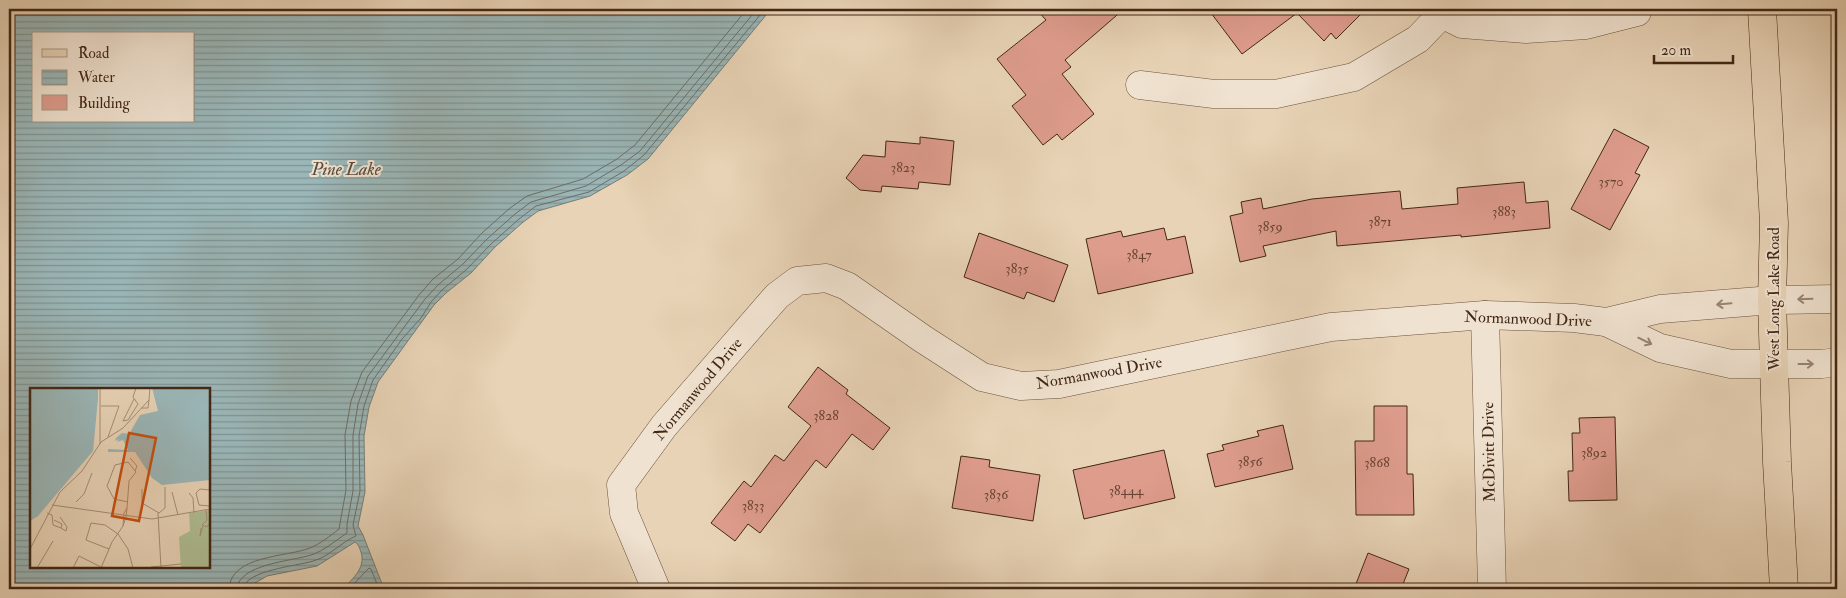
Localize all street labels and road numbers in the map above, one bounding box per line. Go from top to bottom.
street label: West Long Lake Road [1764,227,1784,372]
street label: Normanwood Drive [1464,307,1592,331]
street label: Normanwood Drive [649,333,747,444]
street label: Normanwood Drive [1034,352,1164,394]
street label: McDivitt Drive [1478,401,1500,502]

